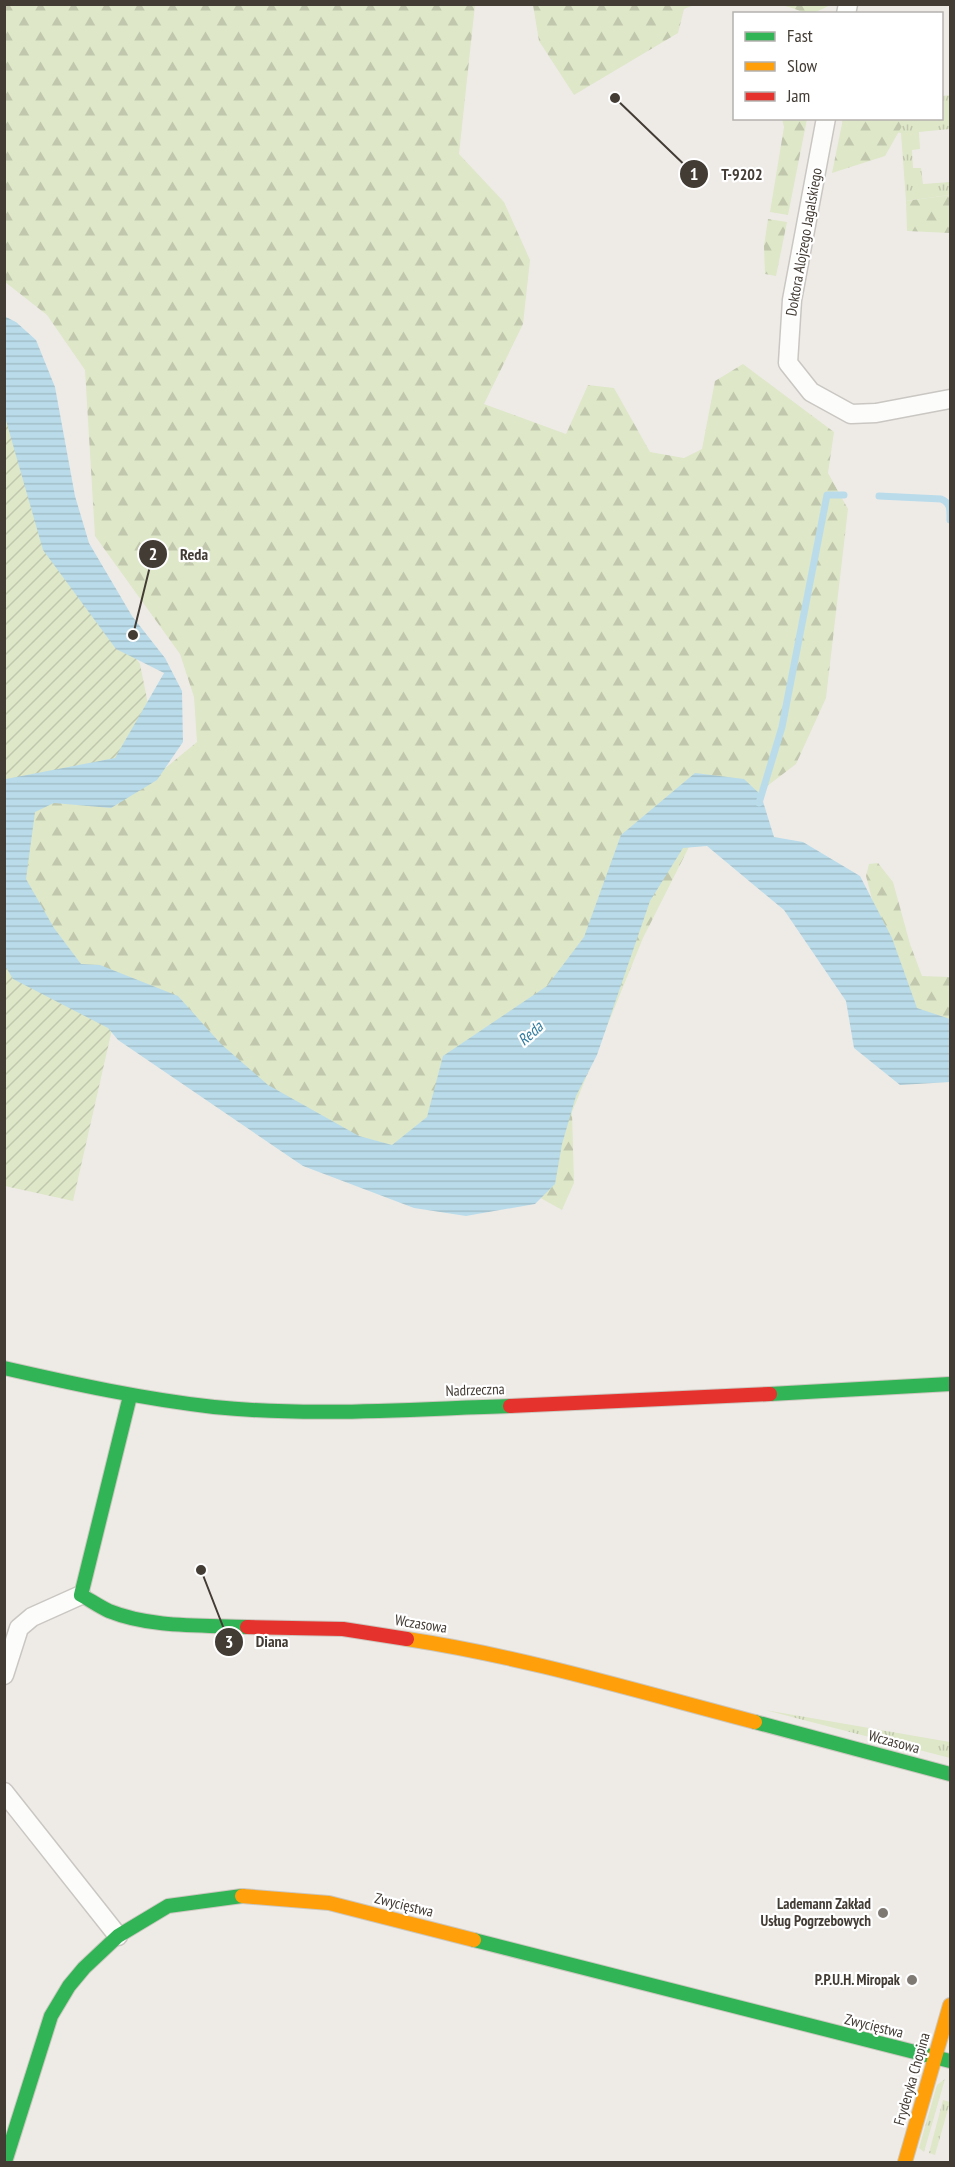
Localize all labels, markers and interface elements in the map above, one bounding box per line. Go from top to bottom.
legend [733,12,943,120]
text: Fast [787,24,813,47]
text: Slow [787,54,818,77]
text: Jam [786,84,810,107]
callout: T-9202 [679,157,774,191]
text: 1 [690,162,698,185]
text: T-9202 [721,164,763,184]
street label: Doktora Alojzego Jagalskiego [781,166,826,317]
callout: Reda [138,537,220,571]
text: 2 [149,542,157,565]
text: Reda [180,544,208,564]
water label: Reda [513,1015,548,1049]
street label: Nadrzeczna [445,1379,505,1400]
street label: Wczasowa [394,1610,448,1637]
callout: Diana [214,1625,301,1659]
text: 3 [225,1630,233,1653]
text: Diana [256,1631,289,1651]
street label: Wczasowa [866,1726,922,1757]
street label: Zwycięstwa [373,1888,435,1921]
place label: Lademann Zakład Usług Pogrzebowych [761,1894,871,1930]
marker: Lademann Zakład Usług Pogrzebowych [876,1906,890,1920]
place label: P.P.U.H. Miropak [815,1970,901,1989]
marker: P.P.U.H. Miropak [905,1973,919,1987]
street label: Zwycięstwa [843,2009,905,2042]
street label: Fryderyka Chopina [889,2030,934,2127]

